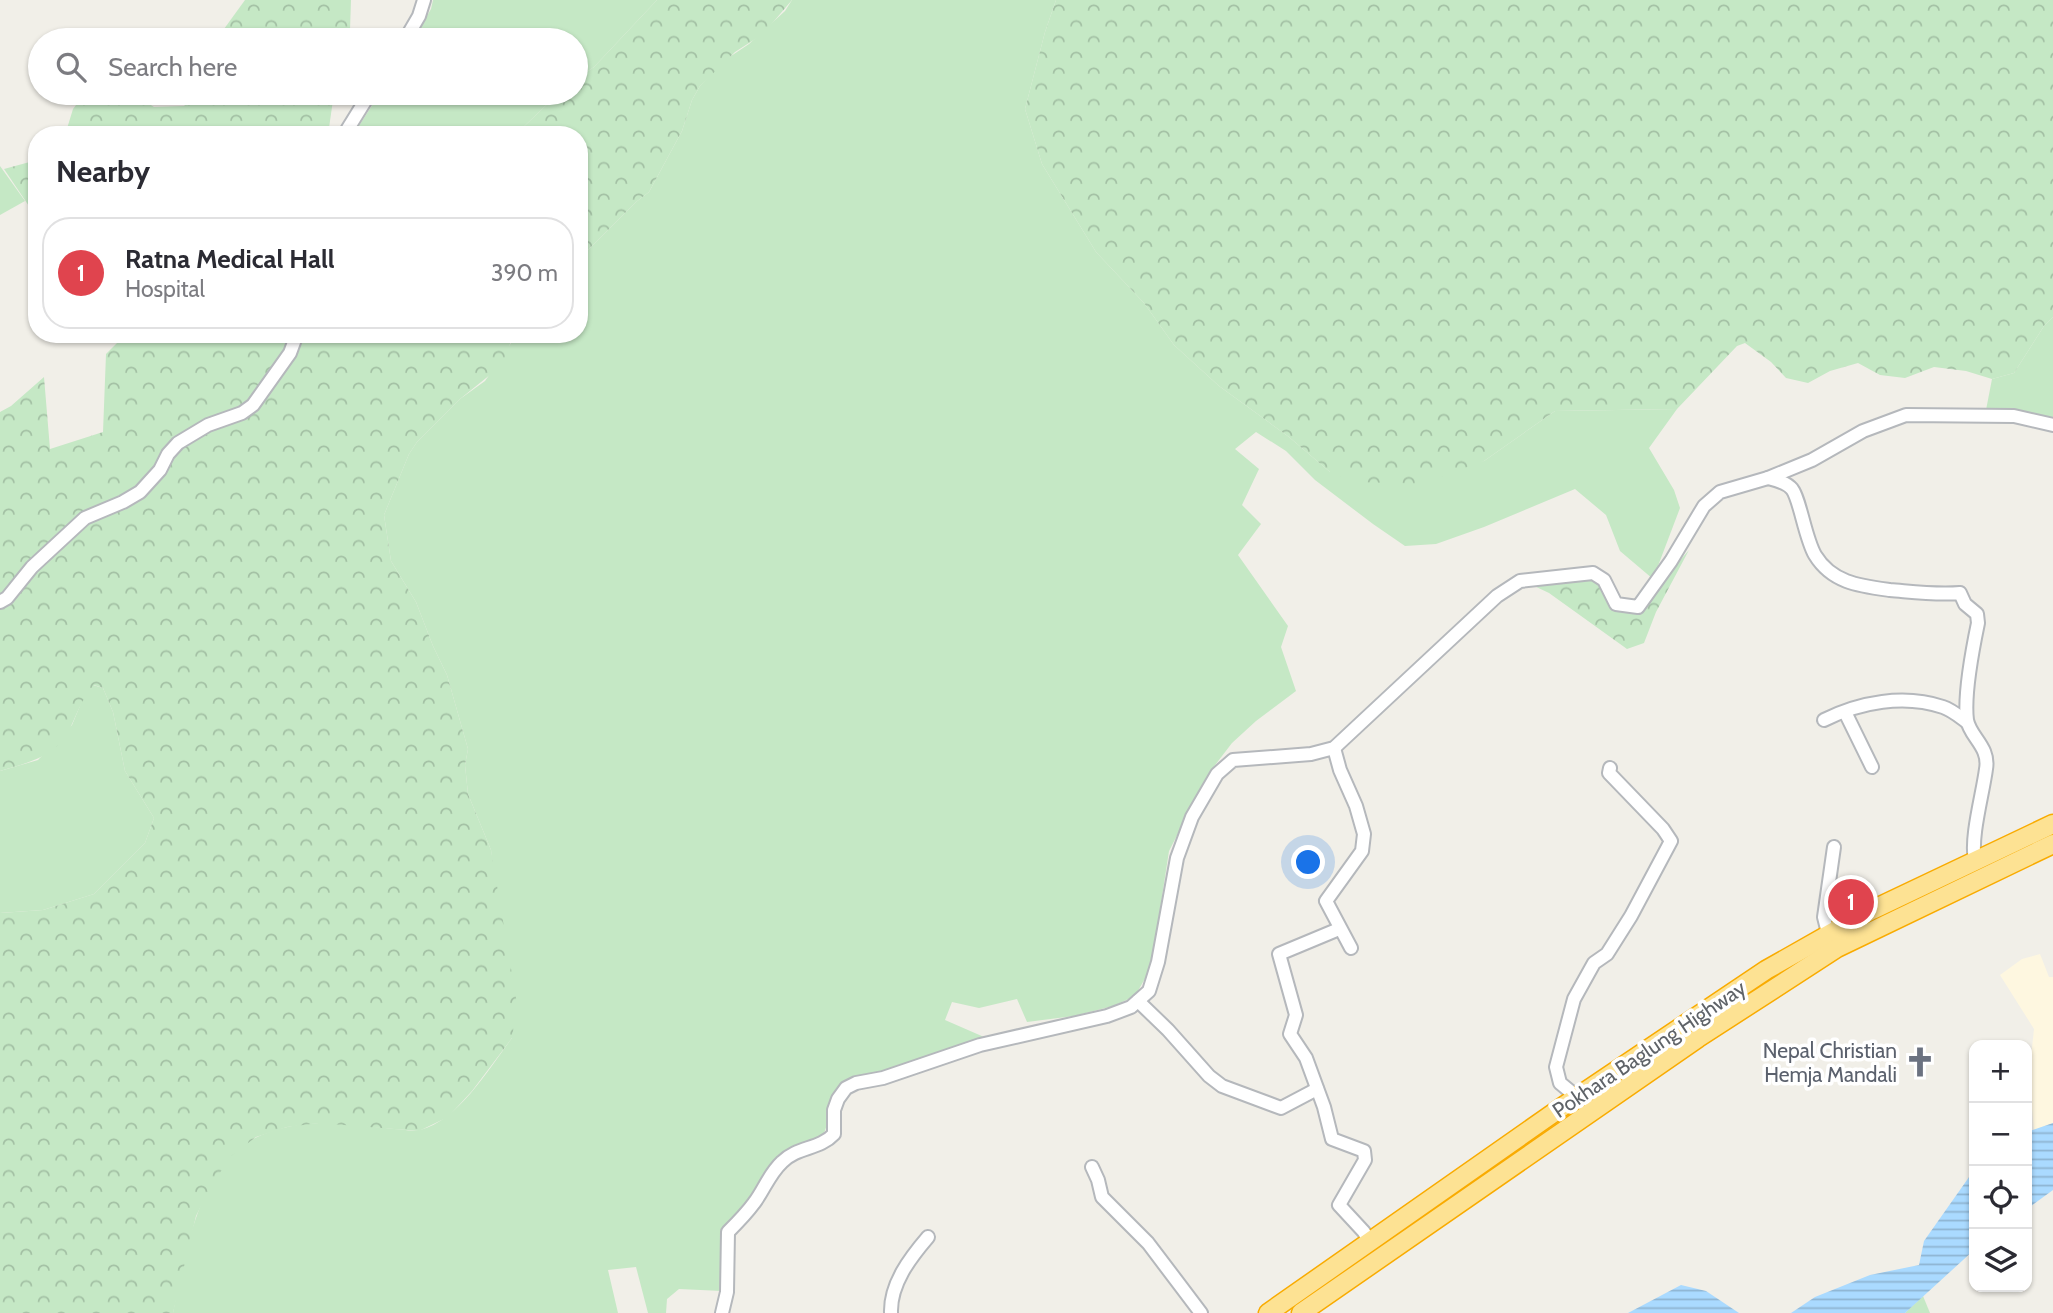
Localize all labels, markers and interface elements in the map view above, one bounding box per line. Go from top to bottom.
search box [28,28,588,105]
icon: search [52,48,90,86]
text: Search here [108,51,237,83]
text: Nearby [56,153,150,190]
text: Ratna Medical Hall [125,243,335,275]
text: 1 [77,259,85,287]
text: 390 m [491,259,558,287]
text: Hospital [125,275,205,303]
your location [1291,845,1325,879]
pin: 1 [1828,876,1874,928]
street label: Pokhara Baglung Highway [1548,975,1751,1123]
place label: Nepal Christian Hemja Mandali [1763,1038,1897,1088]
map controls [1969,1040,2032,1292]
button: + [1969,1040,2032,1103]
church icon: Nepal Christian Hemja Mandali [1903,1045,1937,1079]
button: − [1969,1103,2032,1166]
button: locate [1969,1166,2032,1229]
button: layers [1969,1229,2032,1292]

